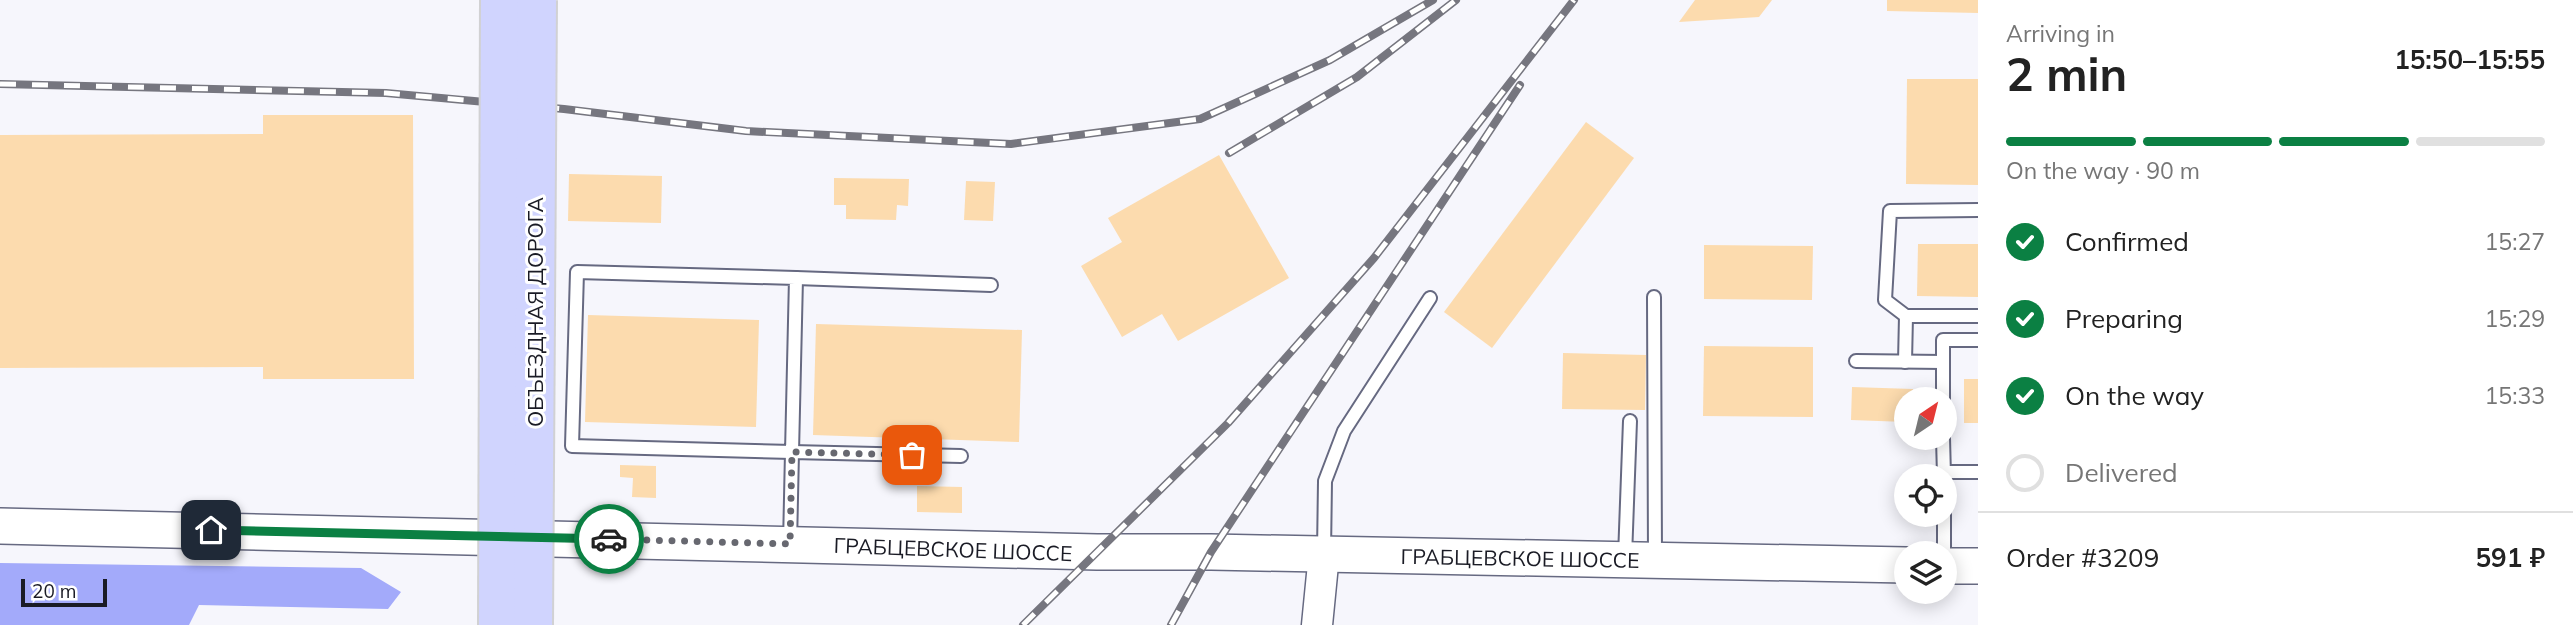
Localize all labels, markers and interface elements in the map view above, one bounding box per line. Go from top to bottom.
text: Arriving in [2006,19,2115,48]
text: 15:50–15:55 [2394,43,2545,76]
text: 2 min [2006,45,2127,103]
text: On the way · 90 m [2006,156,2200,185]
street label: ОБЪЕЗДНАЯ ДОРОГА [522,196,548,427]
icon: check [2006,223,2044,261]
text: Confirmed [2065,225,2189,258]
text: 15:27 [2485,227,2545,256]
icon: check [2006,300,2044,338]
text: Preparing [2065,302,2183,335]
text: 15:29 [2485,304,2545,333]
icon: check [2006,377,2044,415]
text: On the way [2065,379,2204,412]
text: 15:33 [2485,381,2545,410]
north arrow [1894,387,1956,450]
map controls [1894,387,1957,604]
pin [882,425,942,485]
icon: bag [893,436,931,474]
text: Delivered [2065,456,2178,489]
button: locate [1894,464,1957,527]
pin [181,500,241,560]
courier [574,504,644,574]
icon: home [192,511,230,549]
icon: car [590,520,628,558]
street label: ГРАБЦЕВСКОЕ ШОССЕ [833,532,1073,566]
button: layers [1894,541,1957,604]
text: Order #3209 [2006,541,2159,574]
text: 591 ₽ [2475,541,2545,574]
street label: ГРАБЦЕВСКОЕ ШОССЕ [1400,543,1640,573]
scale bar [21,576,107,608]
text: 20 m [32,579,76,603]

